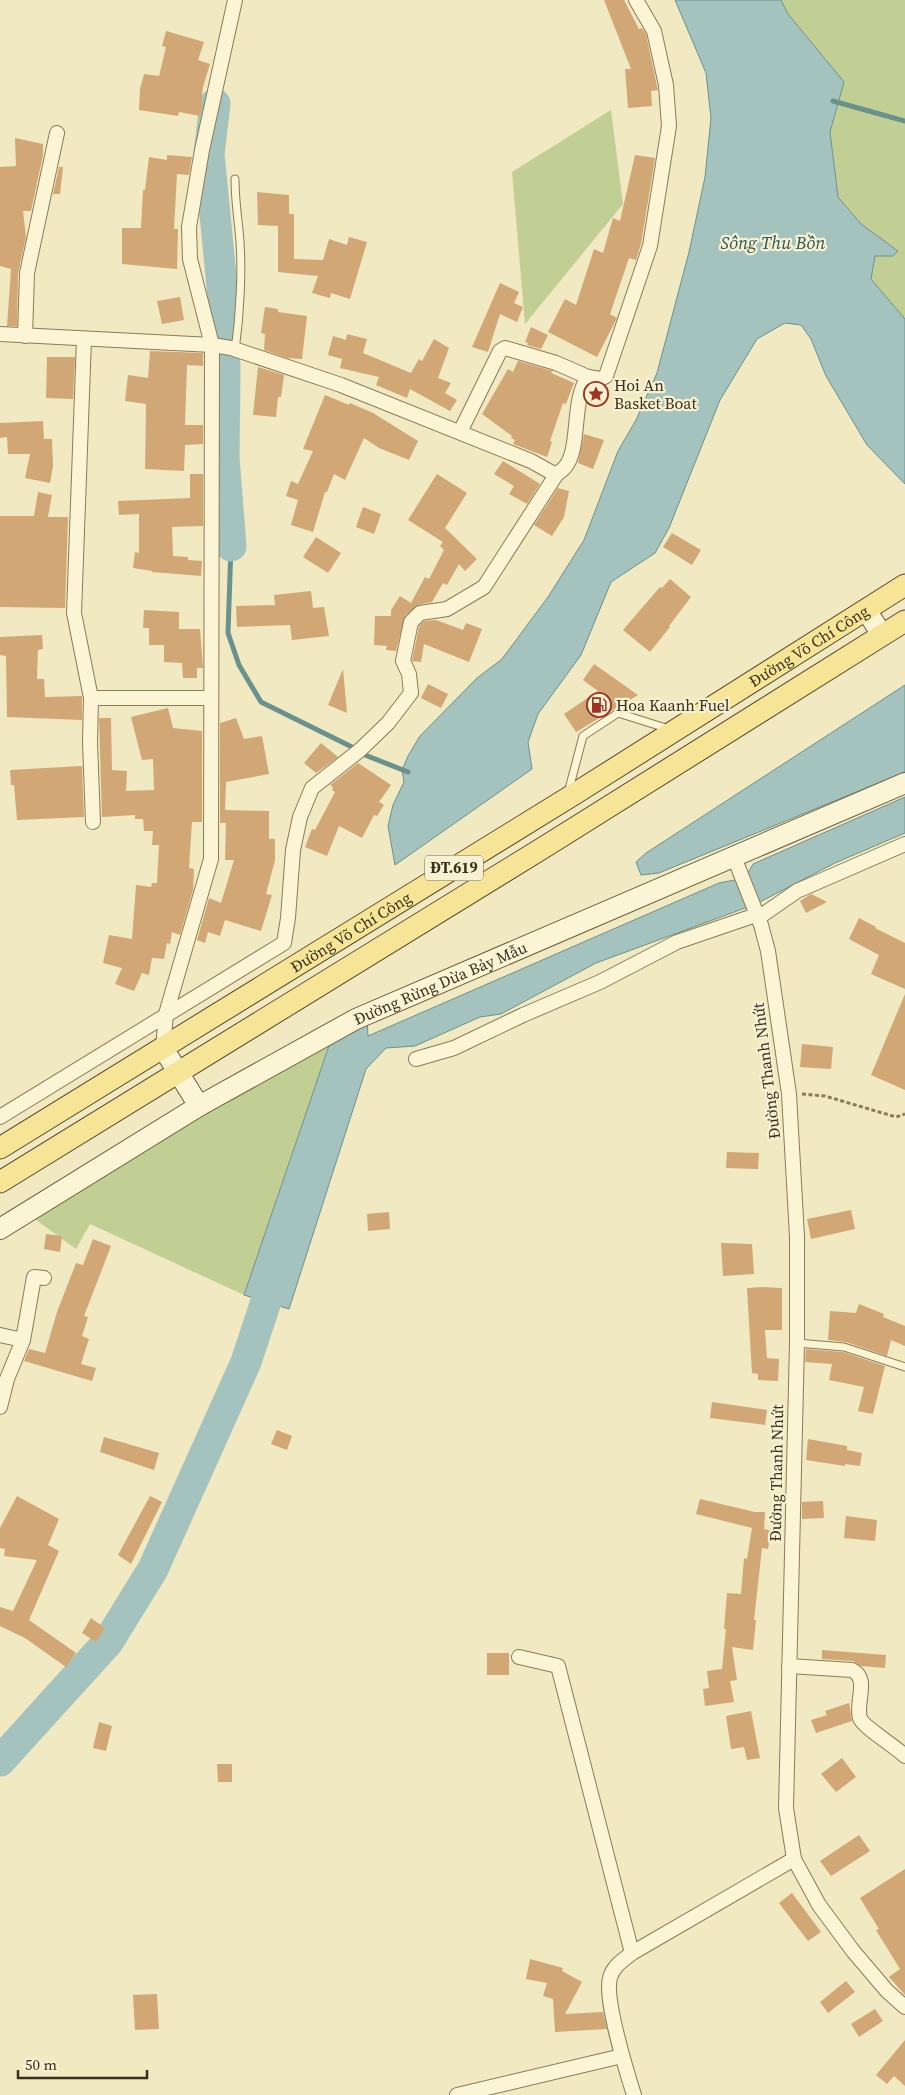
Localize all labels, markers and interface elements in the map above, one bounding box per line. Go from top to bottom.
water label: Sông Thu Bồn [721,230,825,255]
place label: Hoi An Basket Boat [614,374,698,414]
place icon: Hoi An Basket Boat [583,381,609,407]
street label: Đường Võ Chí Công [745,600,873,692]
fuel station icon: Hoa Kaanh Fuel [586,692,612,718]
place label: Hoa Kaanh Fuel [616,694,730,716]
road number: ĐT.619 [425,856,483,880]
street label: Đường Võ Chí Công [286,886,415,977]
street label: Đường Rừng Dừa Bảy Mẫu [350,936,530,1030]
street label: Đường Thanh Nhứt [747,1001,785,1140]
street label: Đường Thanh Nhứt [764,1403,788,1542]
scale bar [18,2048,146,2080]
text: 50 m [25,2054,57,2075]

